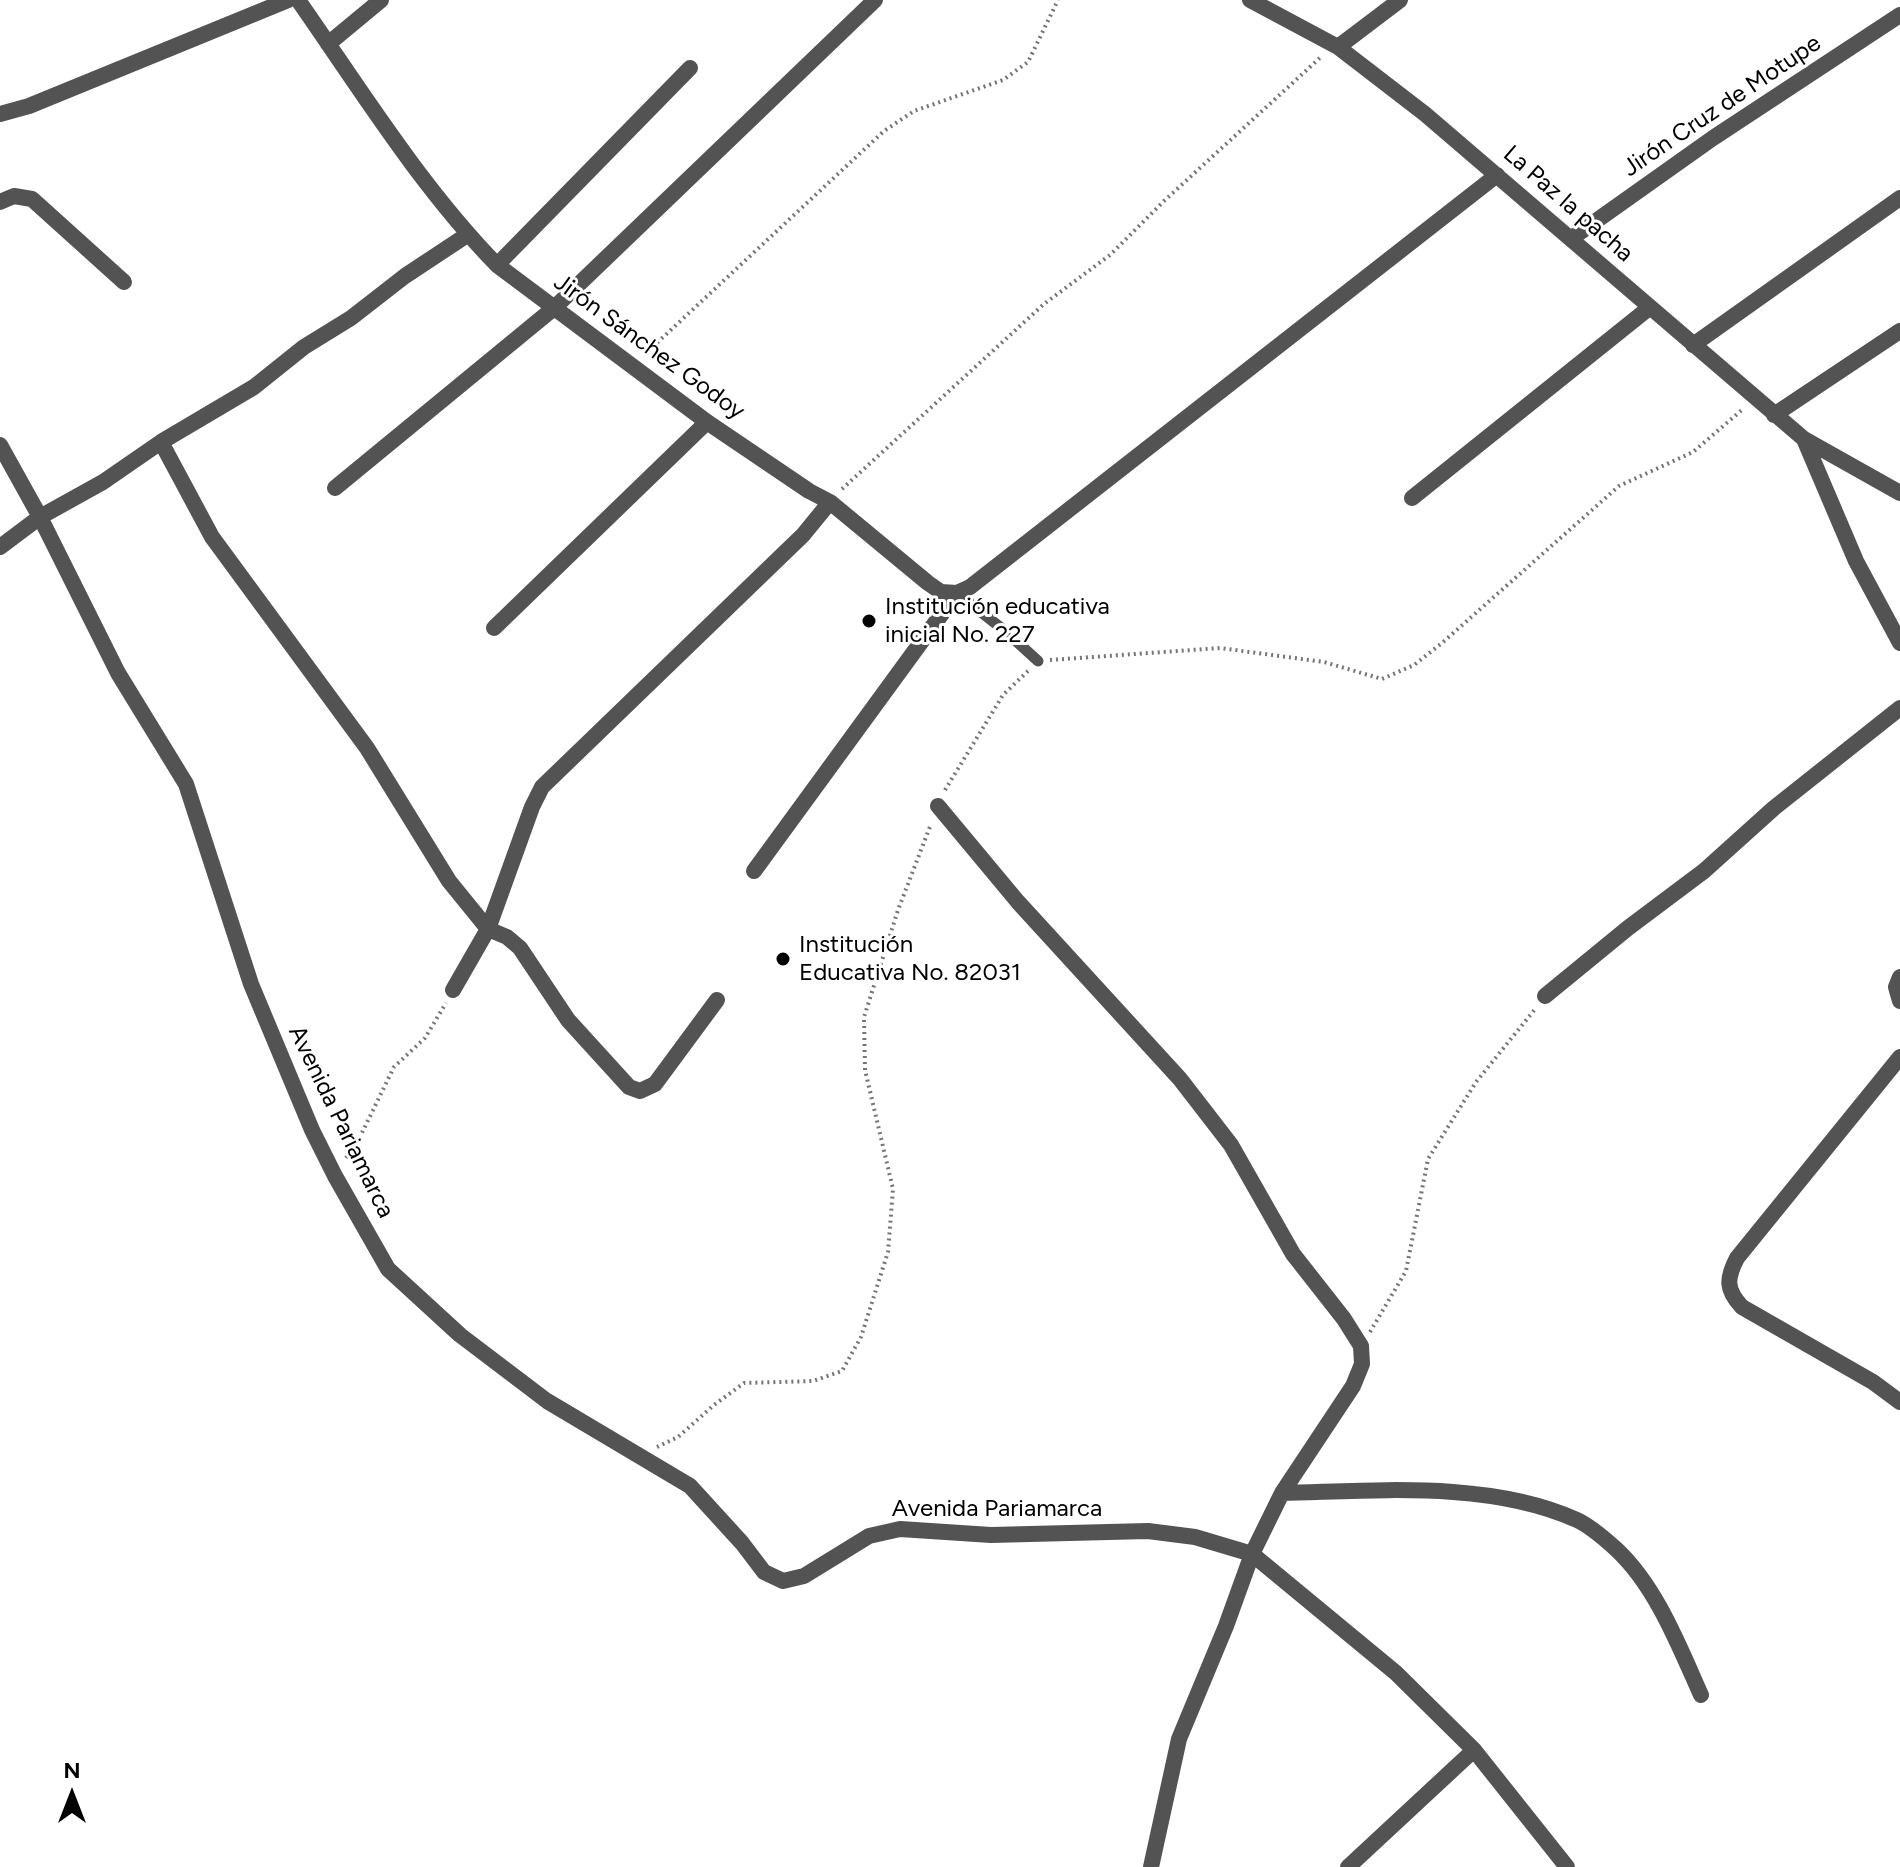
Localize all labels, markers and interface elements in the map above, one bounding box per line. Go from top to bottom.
street label: Jirón Cruz de Motupe [1617,29,1827,183]
street label: La Paz la pacha [1497,140,1639,268]
street label: Jirón Sánchez Godoy [548,268,750,426]
place label: Institución educativa inicial No. 227 [885,593,1110,649]
marker: Institución educativa inicial No. 227 [860,612,878,630]
place label: Institución Educativa No. 82031 [799,931,1021,987]
marker: Institución Educativa No. 82031 [774,950,792,968]
street label: Avenida Pariamarca [282,1021,400,1223]
street label: Avenida Pariamarca [892,1495,1102,1523]
north arrow [32,1755,112,1835]
text: N [63,1757,81,1784]

